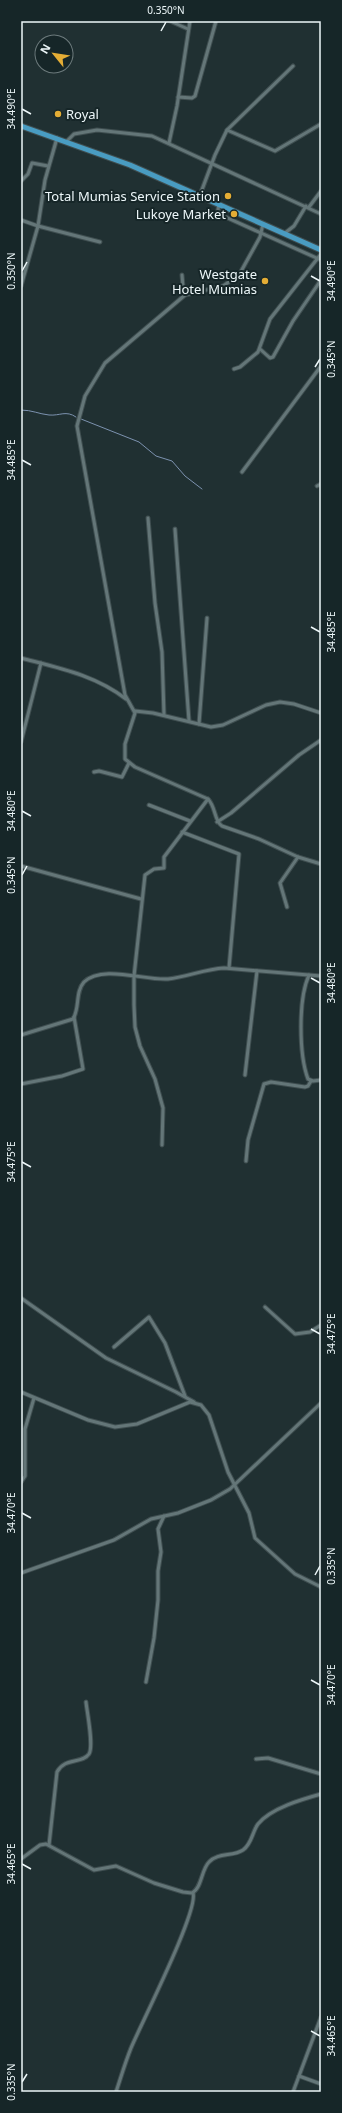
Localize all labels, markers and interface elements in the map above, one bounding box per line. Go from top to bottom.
text: 0.350°N [147,3,185,17]
north arrow [34,34,74,74]
text: N [36,41,54,56]
text: 34.490°E [4,88,18,130]
place label: Royal [66,105,99,123]
marker: Royal [53,109,63,119]
place label: Total Mumias Service Station [45,187,220,205]
marker: Total Mumias Service Station [223,191,233,201]
place label: Lukoye Market [136,205,226,223]
marker: Lukoye Market [229,209,239,219]
text: 0.350°N [4,252,18,290]
text: 34.490°E [324,260,338,302]
place label: Westgate Hotel Mumias [172,265,257,298]
marker: Westgate Hotel Mumias [260,276,270,286]
text: 0.345°N [324,340,338,378]
text: 34.485°E [4,439,18,481]
text: 34.485°E [324,611,338,653]
text: 34.480°E [4,790,18,832]
text: 0.345°N [4,856,18,894]
text: 34.480°E [324,962,338,1004]
text: 34.475°E [4,1141,18,1183]
text: 34.475°E [324,1313,338,1355]
text: 34.470°E [4,1492,18,1534]
text: 0.335°N [324,1547,338,1585]
text: 34.470°E [324,1664,338,1706]
text: 34.465°E [4,1843,18,1885]
text: 34.465°E [324,2015,338,2057]
text: 0.335°N [4,2063,18,2101]

